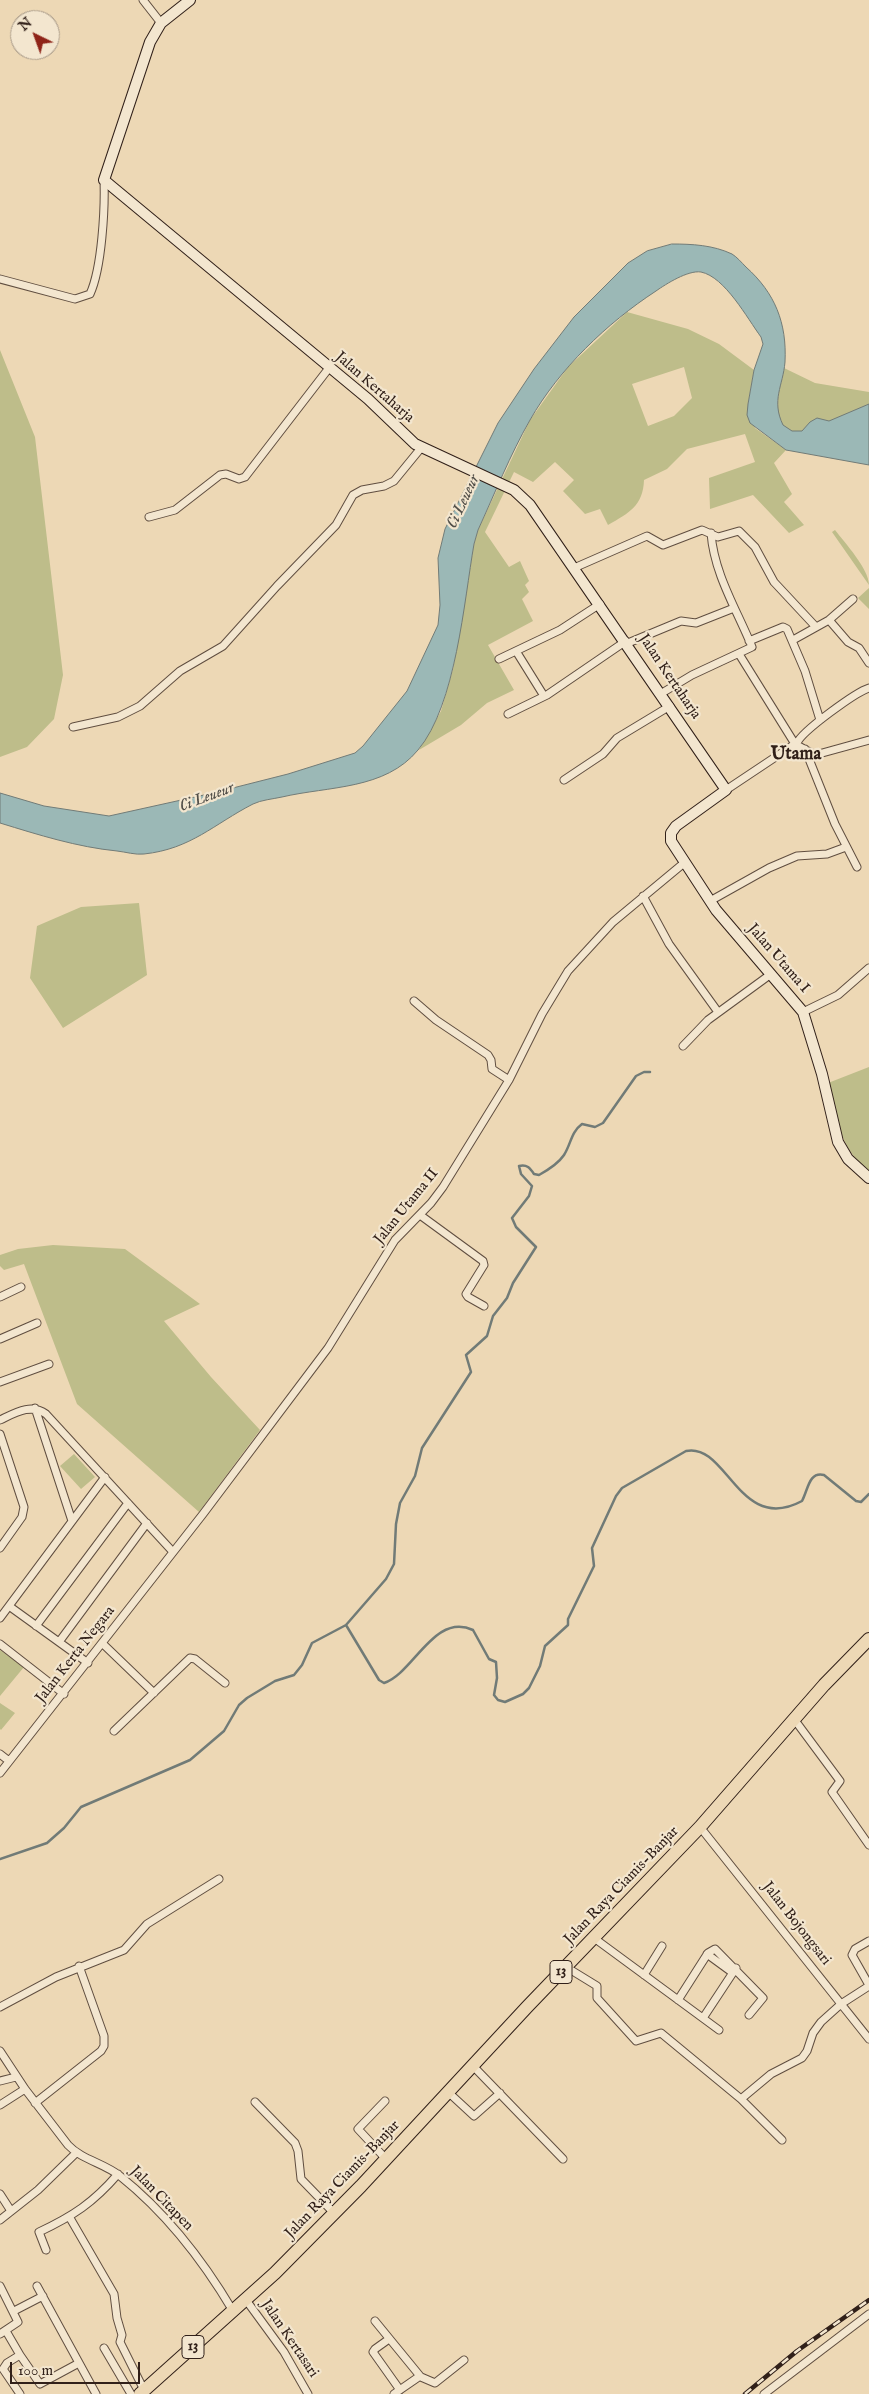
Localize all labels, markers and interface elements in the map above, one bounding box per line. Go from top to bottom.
north arrow [10,10,60,60]
text: N [15,14,36,35]
street label: Jalan Kertaharja [331,349,417,427]
water label: Ci Leueur [443,472,485,532]
street label: Jalan Kertaharja [634,631,704,723]
district label: Utama [771,744,821,766]
water label: Ci Leueur [177,779,237,817]
street label: Jalan Utama I [743,921,813,997]
street label: Jalan Utama II [371,1165,443,1249]
street label: Jalan Kerta Negara [32,1603,120,1707]
street label: Jalan Raya Ciamis-Banjar [561,1823,683,1949]
street label: Jalan Bojongsari [758,1879,834,1969]
road number: 13 [550,1960,572,1984]
street label: Jalan Raya Ciamis-Banjar [282,2117,404,2243]
street label: Jalan Citapen [126,2163,196,2235]
street label: Jalan Kertasari [256,2297,322,2381]
road number: 13 [182,2336,204,2358]
scale bar [12,2352,142,2384]
text: 100 m [18,2361,53,2380]

